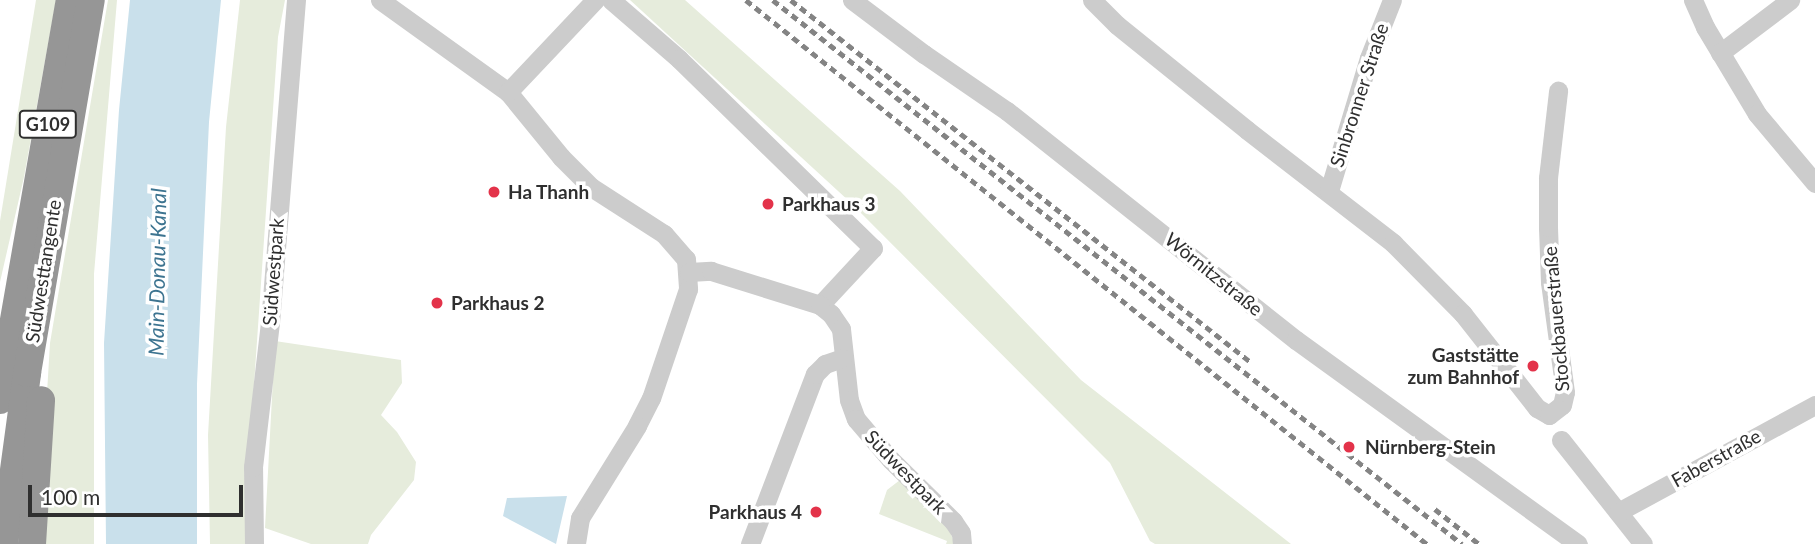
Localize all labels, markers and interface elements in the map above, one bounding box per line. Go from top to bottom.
street label: Sinbronner Straße [1325,20,1393,170]
road number: G109 [18,110,78,139]
place label: Ha Thanh [508,181,590,203]
marker: Ha Thanh [486,184,502,200]
water label: Main-Donau-Kanal [143,188,171,356]
place label: Parkhaus 3 [782,193,875,215]
marker: Parkhaus 3 [760,196,776,212]
street label: Südwesttangente [20,198,66,344]
street label: Südwestpark [258,217,288,327]
street label: Wörnitzstraße [1161,228,1267,320]
street label: Stockbauerstraße [1538,245,1574,393]
place label: Parkhaus 2 [451,292,544,314]
marker: Parkhaus 2 [429,295,445,311]
place label: Gaststätte zum Bahnhof [1407,344,1519,388]
marker: Gaststätte zum Bahnhof [1525,358,1541,374]
street label: Faberstraße [1667,424,1765,492]
street label: Südwestpark [860,425,952,519]
place label: Nürnberg-Stein [1365,436,1496,458]
marker: Nürnberg-Stein [1339,437,1359,457]
scale bar [32,470,247,514]
text: 100 m [41,484,100,509]
place label: Parkhaus 4 [709,501,802,523]
marker: Parkhaus 4 [808,504,824,520]

